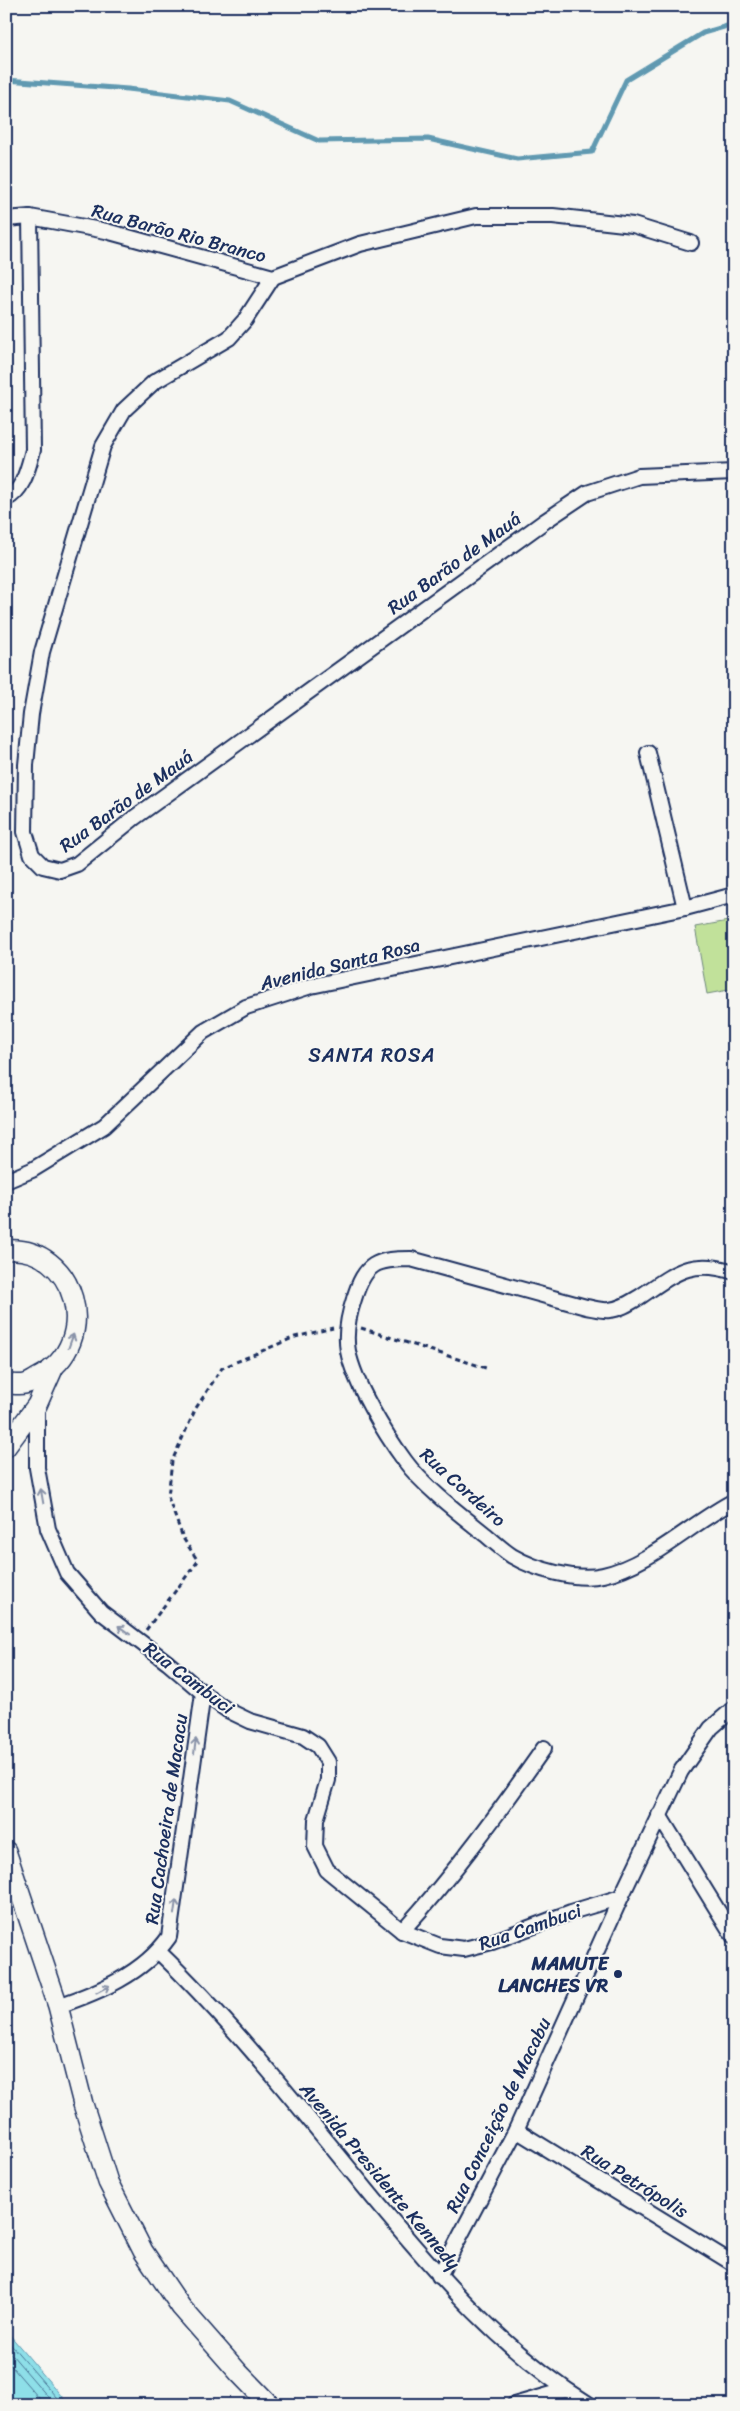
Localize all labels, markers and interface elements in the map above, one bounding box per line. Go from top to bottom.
street label: Rua Barão Rio Branco [88,194,270,272]
street label: Rua Barão de Mauá [380,503,529,623]
street label: Rua Barão de Mauá [52,741,201,861]
street label: Avenida Santa Rosa [256,928,424,1000]
district label: SANTA ROSA [308,1038,436,1073]
one-way arrow [67,1334,76,1350]
street label: Rua Cordeiro [412,1439,514,1535]
one-way arrow [37,1488,47,1504]
one-way arrow [118,1624,131,1635]
street label: Rua Cambuci [136,1633,242,1724]
street label: Rua Cachoeira de Macacu [135,1712,197,1926]
one-way arrow [190,1738,200,1754]
street label: Rua Cambuci [474,1894,587,1960]
one-way arrow [170,1899,180,1915]
place label: MAMUTE LANCHES VR [498,1947,609,2002]
marker: MAMUTE LANCHES VR [612,1968,624,1980]
one-way arrow [96,1984,111,1994]
street label: Rua Conceição de Macabu [436,2011,560,2219]
street label: Avenida Presidente Kennedy [290,2074,469,2278]
street label: Rua Petrópolis [575,2135,695,2227]

